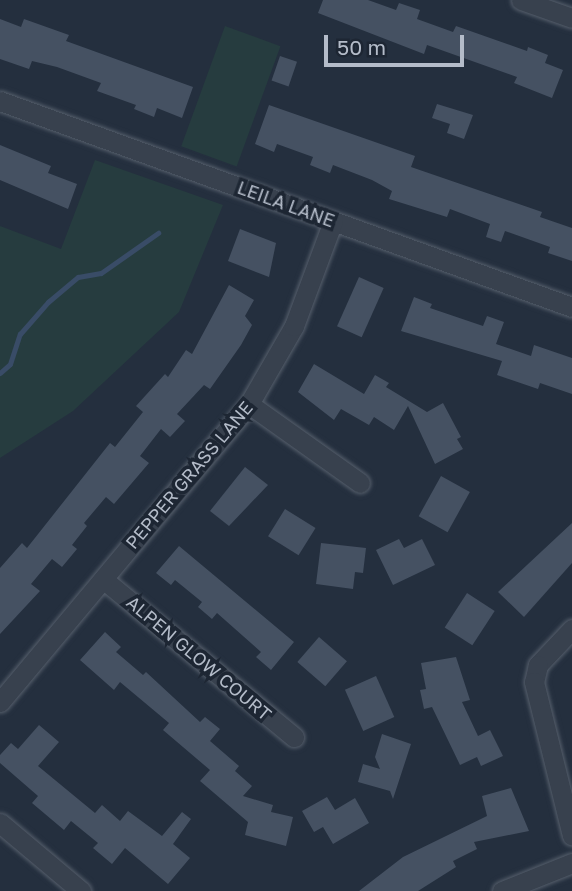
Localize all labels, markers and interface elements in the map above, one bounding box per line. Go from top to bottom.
scale bar [327,21,467,65]
text: 50 m [337,34,386,60]
street label: LEILA LANE [234,176,338,232]
street label: PEPPER GRASS LANE [121,397,257,553]
street label: ALPEN GLOW COURT [122,591,276,725]

